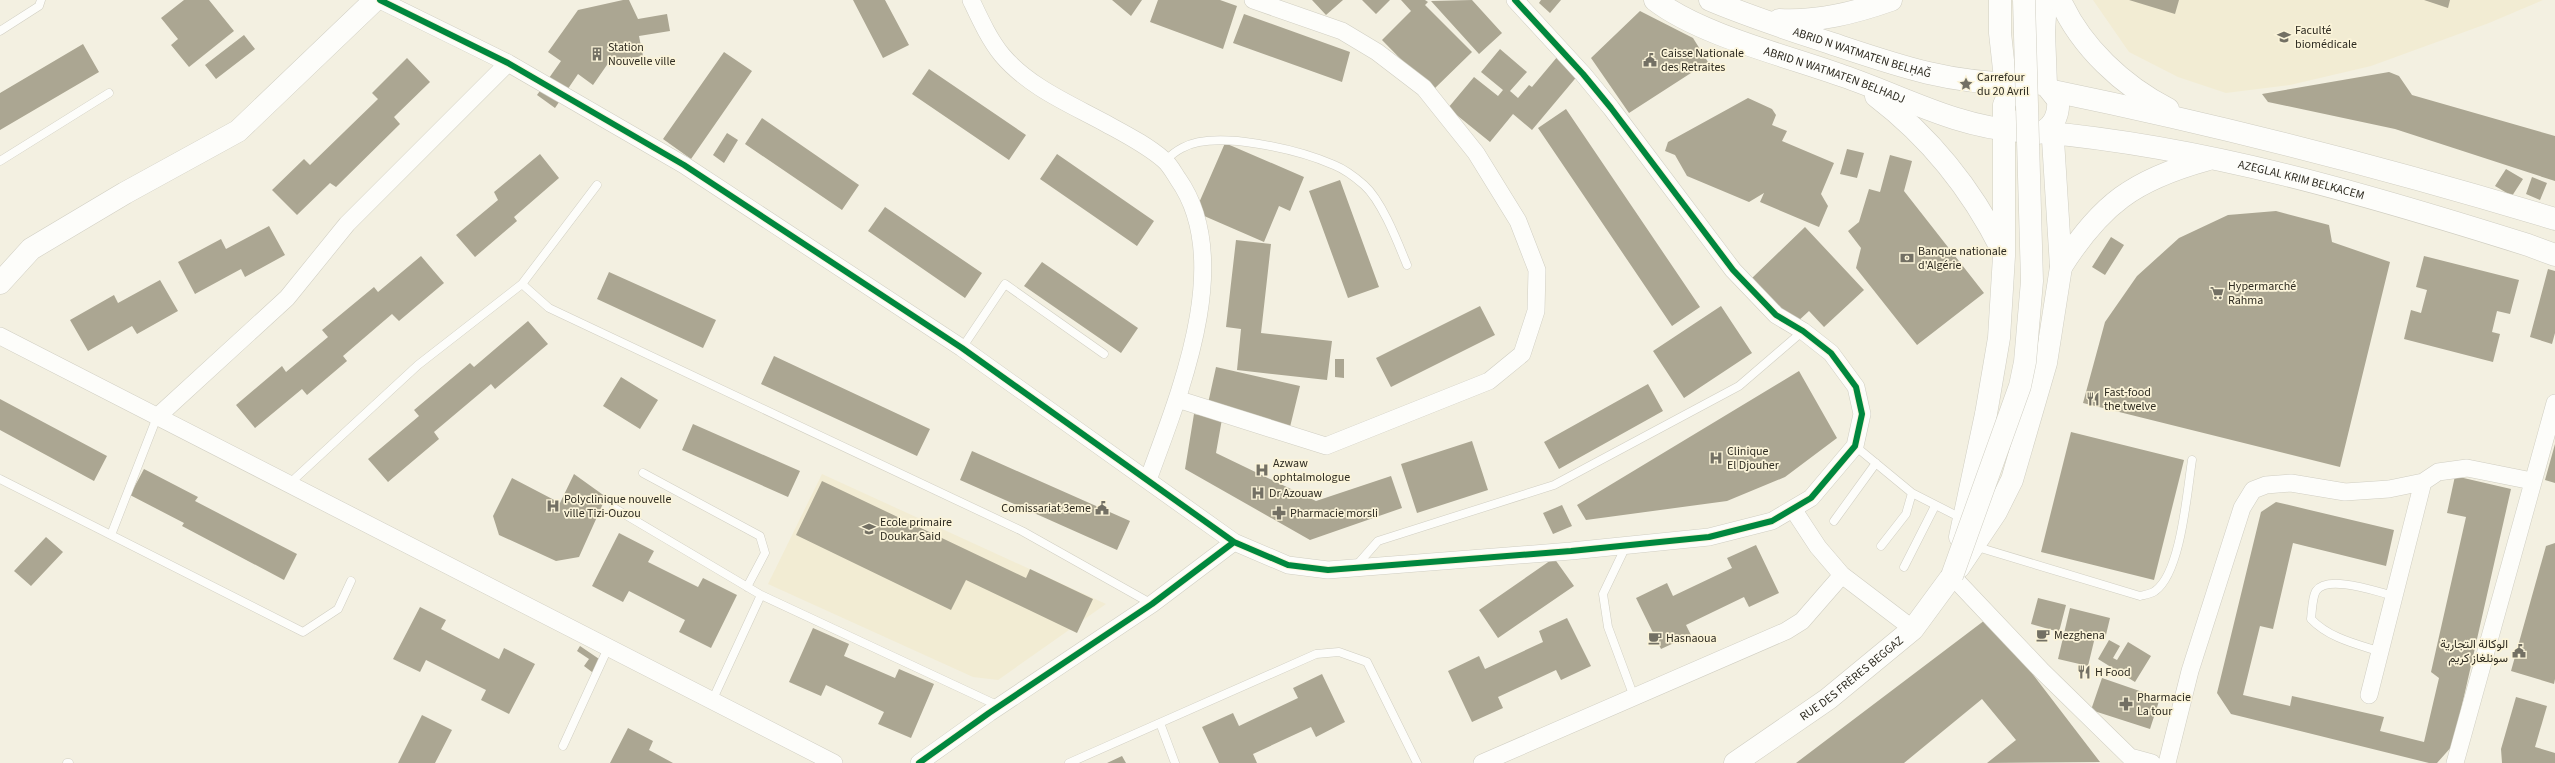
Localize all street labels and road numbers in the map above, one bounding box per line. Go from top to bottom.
street label: ABRID N WATMATEN BELḤAǦ [1791,23,1933,82]
street label: ABRID N WATMATEN BELHADJ [1761,43,1908,108]
street label: AZEGLAL KRIM BELKACEM [2236,156,2366,204]
street label: RUE DES FRÈRES BEGGAZ [1796,632,1907,725]

